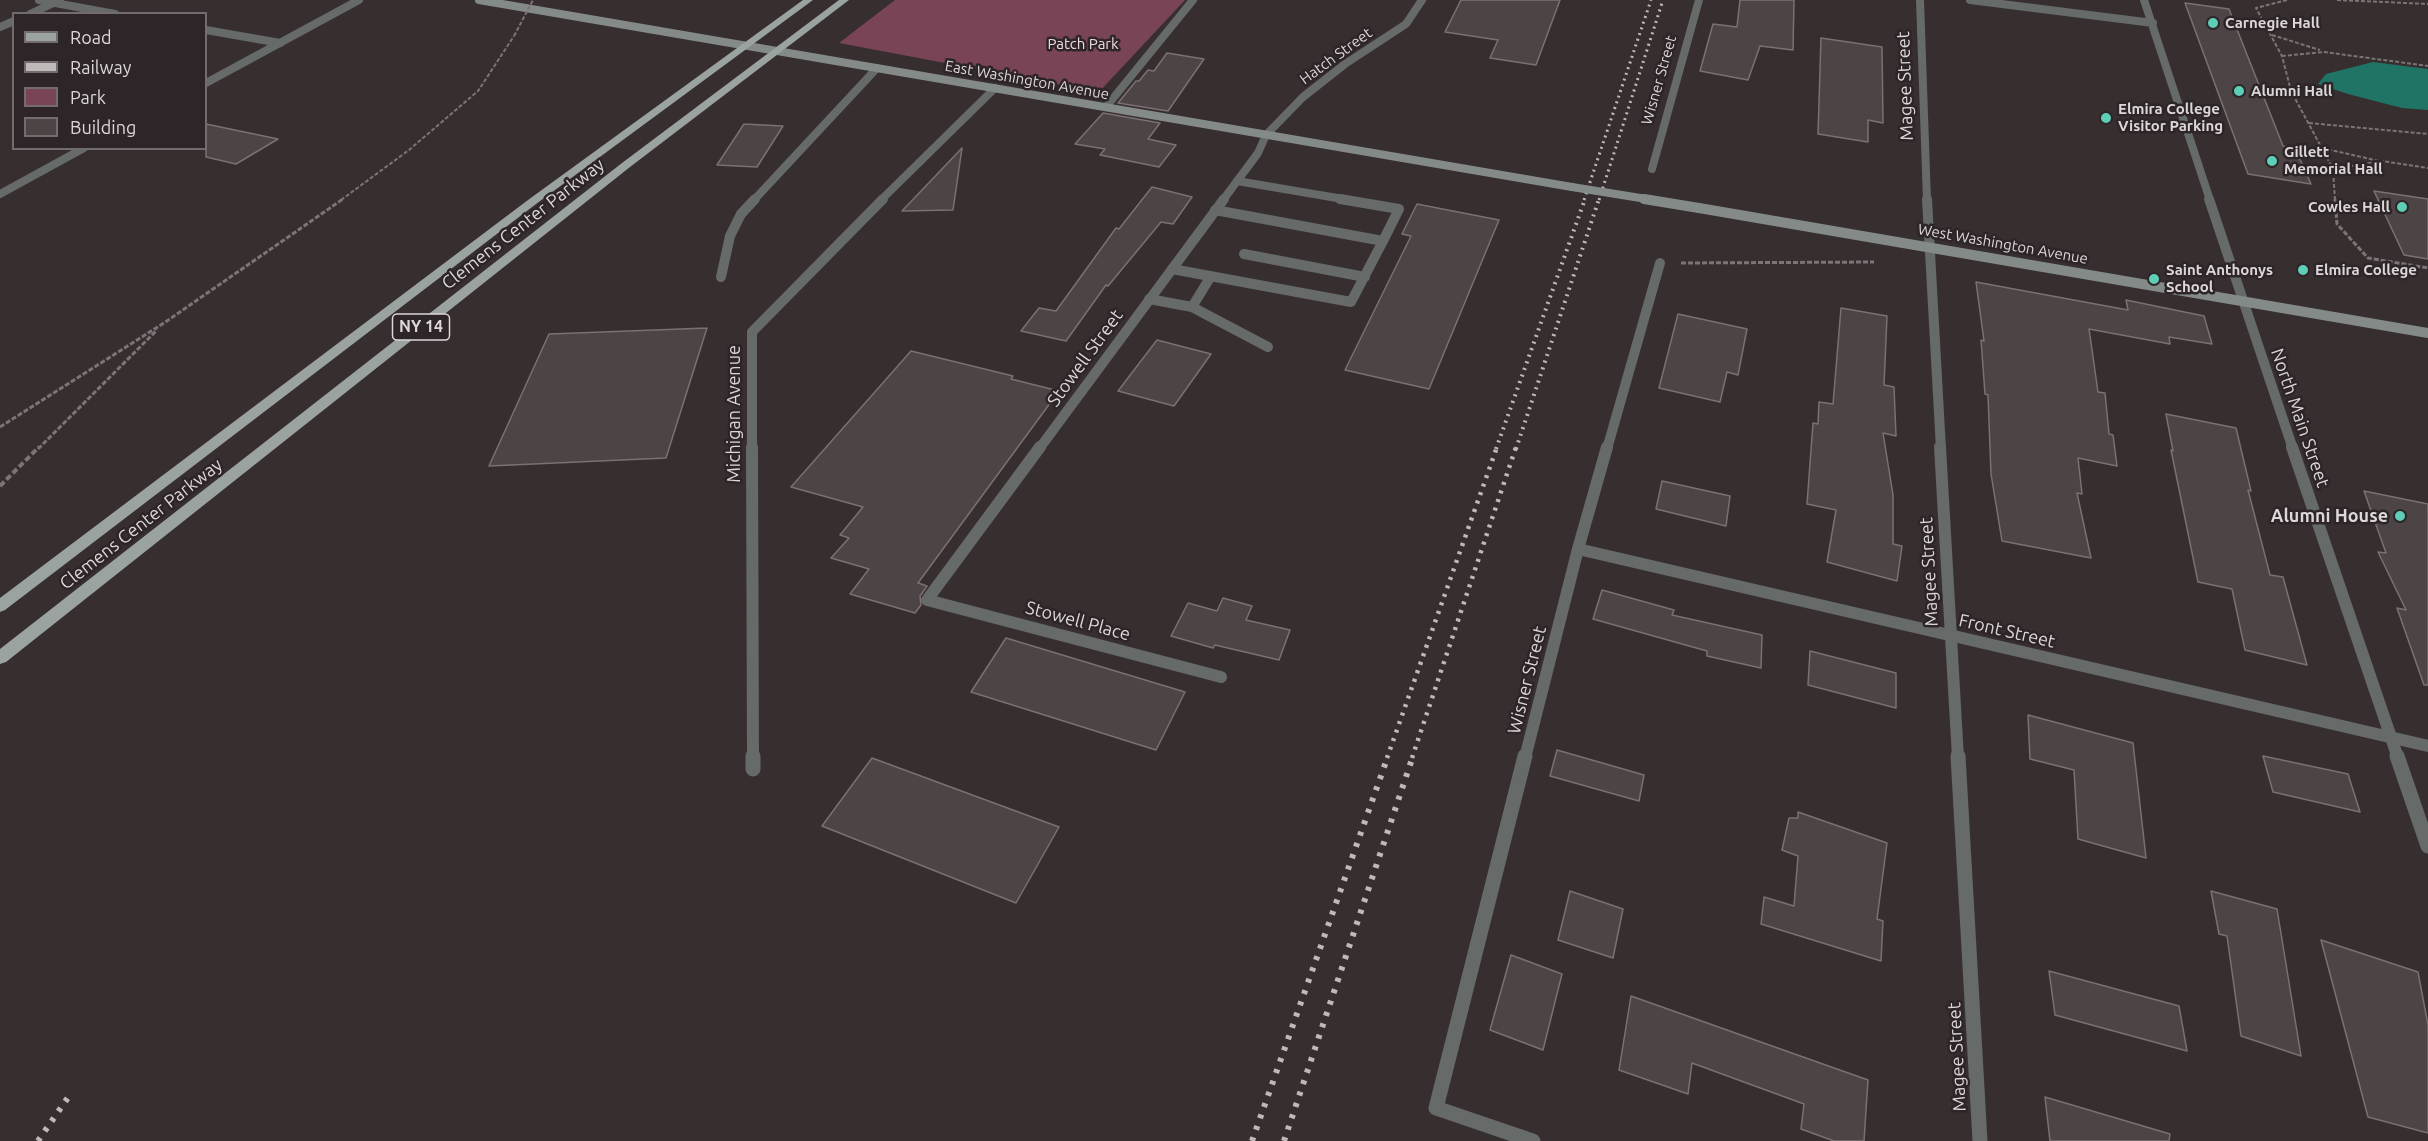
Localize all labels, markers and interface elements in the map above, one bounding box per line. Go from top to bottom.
legend [12,12,207,150]
place label: Carnegie Hall [2225,14,2320,32]
marker: Carnegie Hall [2206,16,2220,30]
street label: Hatch Street [1296,24,1376,88]
text: Road [70,27,112,47]
street label: Magee Street [1892,31,1918,141]
street label: Wisner Street [1638,33,1680,127]
park label: Patch Park [1047,35,1119,53]
text: Railway [70,57,131,77]
street label: East Washington Avenue [944,57,1110,103]
place label: Alumni Hall [2251,82,2332,100]
marker: Alumni Hall [2232,84,2246,98]
text: Park [70,87,106,107]
place label: Elmira College Visitor Parking [2118,100,2223,135]
marker: Elmira College Visitor Parking [2099,111,2113,125]
text: Building [70,117,136,137]
place label: Gillett Memorial Hall [2284,143,2383,178]
street label: Clemens Center Parkway [437,154,609,294]
marker: Gillett Memorial Hall [2265,154,2279,168]
place label: Cowles Hall [2308,198,2390,216]
marker: Cowles Hall [2395,200,2409,214]
street label: West Washington Avenue [1917,220,2089,268]
place label: Saint Anthonys School [2166,261,2273,296]
place label: Elmira College [2315,261,2417,279]
marker: Elmira College [2296,263,2310,277]
marker: Saint Anthonys School [2147,272,2161,286]
street label: Stowell Street [1043,305,1127,411]
road number: NY 14 [392,314,450,340]
street label: Michigan Avenue [723,345,745,483]
street label: North Main Street [2266,346,2334,490]
street label: Clemens Center Parkway [55,454,227,594]
place label: Alumni House [2271,505,2388,527]
marker: Alumni House [2393,509,2407,523]
street label: Magee Street [1915,517,1943,627]
street label: Stowell Place [1023,597,1133,645]
street label: Front Street [1957,609,2057,653]
street label: Wisner Street [1503,624,1551,736]
street label: Magee Street [1943,1002,1971,1112]

